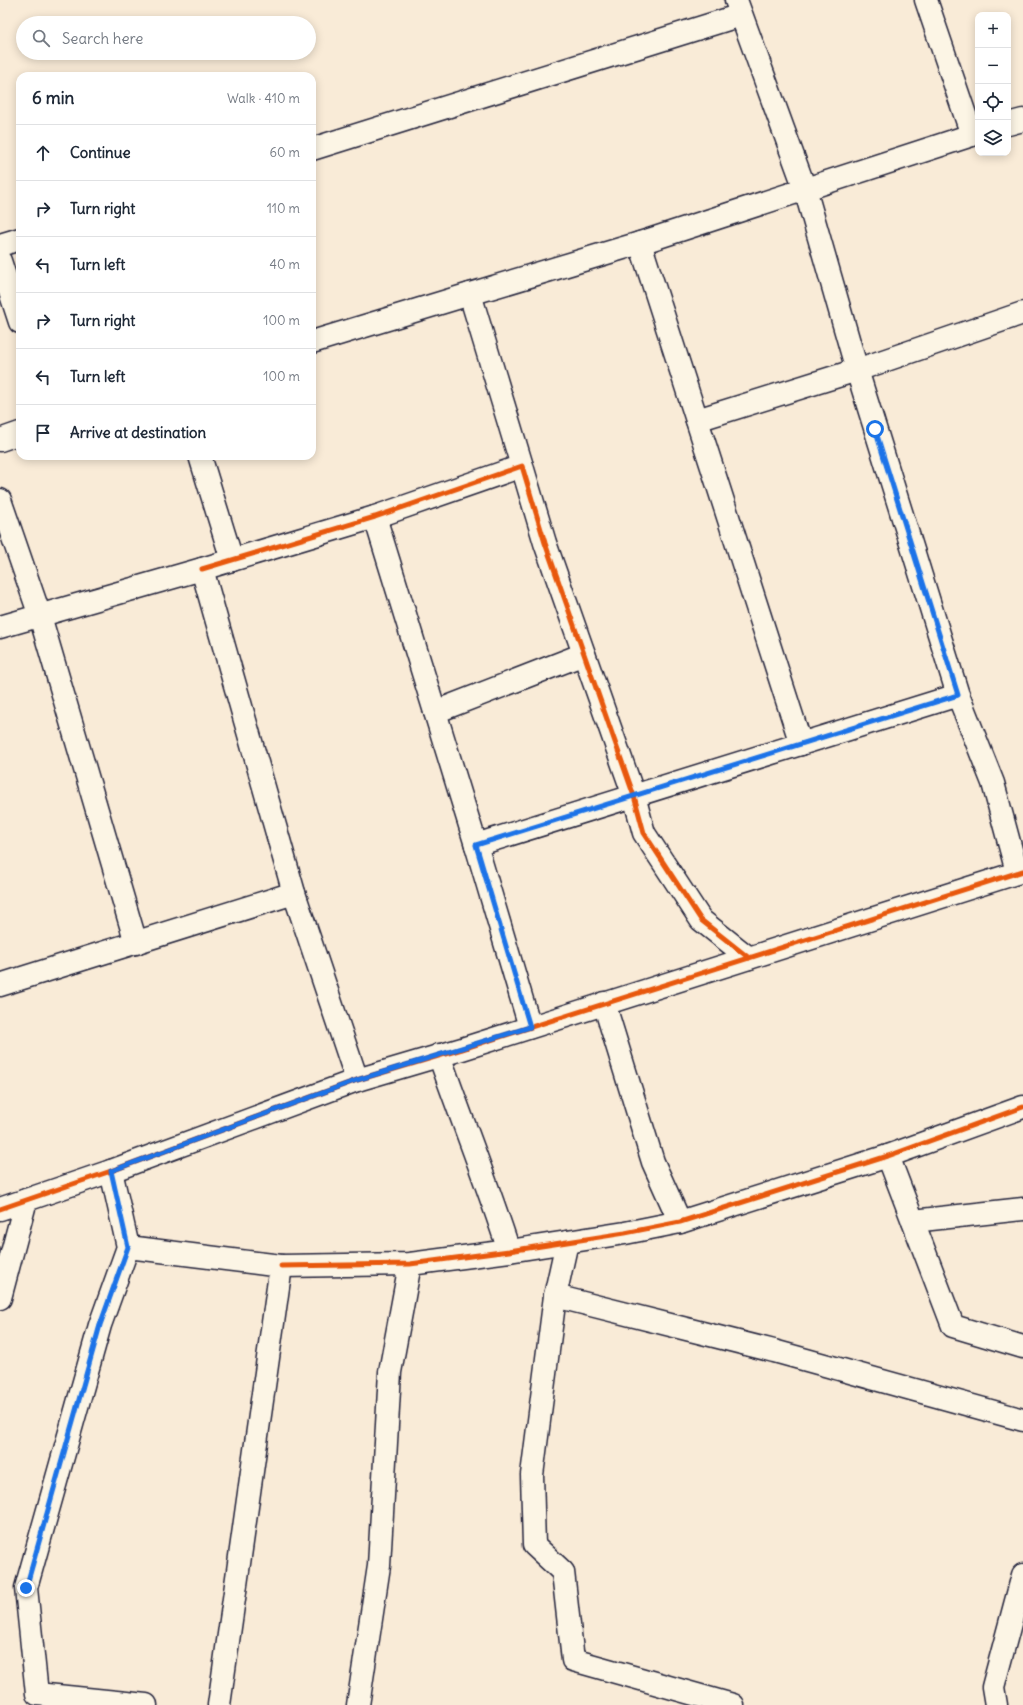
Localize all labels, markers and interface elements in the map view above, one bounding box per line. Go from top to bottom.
map controls [975,12,1011,156]
button: + [975,12,1011,48]
search box [16,16,316,60]
icon: search [30,27,52,49]
text: Search here [62,29,143,48]
button: − [975,48,1011,84]
button: locate [975,84,1011,120]
text: 6 min [32,87,74,109]
text: Walk · 410 m [227,90,300,107]
button: layers [975,120,1011,156]
icon: ahead [32,142,54,164]
text: Continue [70,143,131,162]
text: 60 m [269,144,300,161]
icon: right [32,198,54,220]
text: Turn right [70,199,135,218]
text: 110 m [267,200,300,217]
icon: left [32,254,54,276]
text: Turn left [70,255,125,274]
text: 40 m [269,256,300,273]
icon: right [32,310,54,332]
text: Turn right [70,311,135,330]
text: 100 m [263,312,300,329]
icon: left [32,366,54,388]
text: Turn left [70,367,125,386]
text: 100 m [263,368,300,385]
route start [866,420,884,438]
icon: arrive [32,422,54,444]
text: Arrive at destination [70,423,206,442]
route end [17,1579,35,1597]

